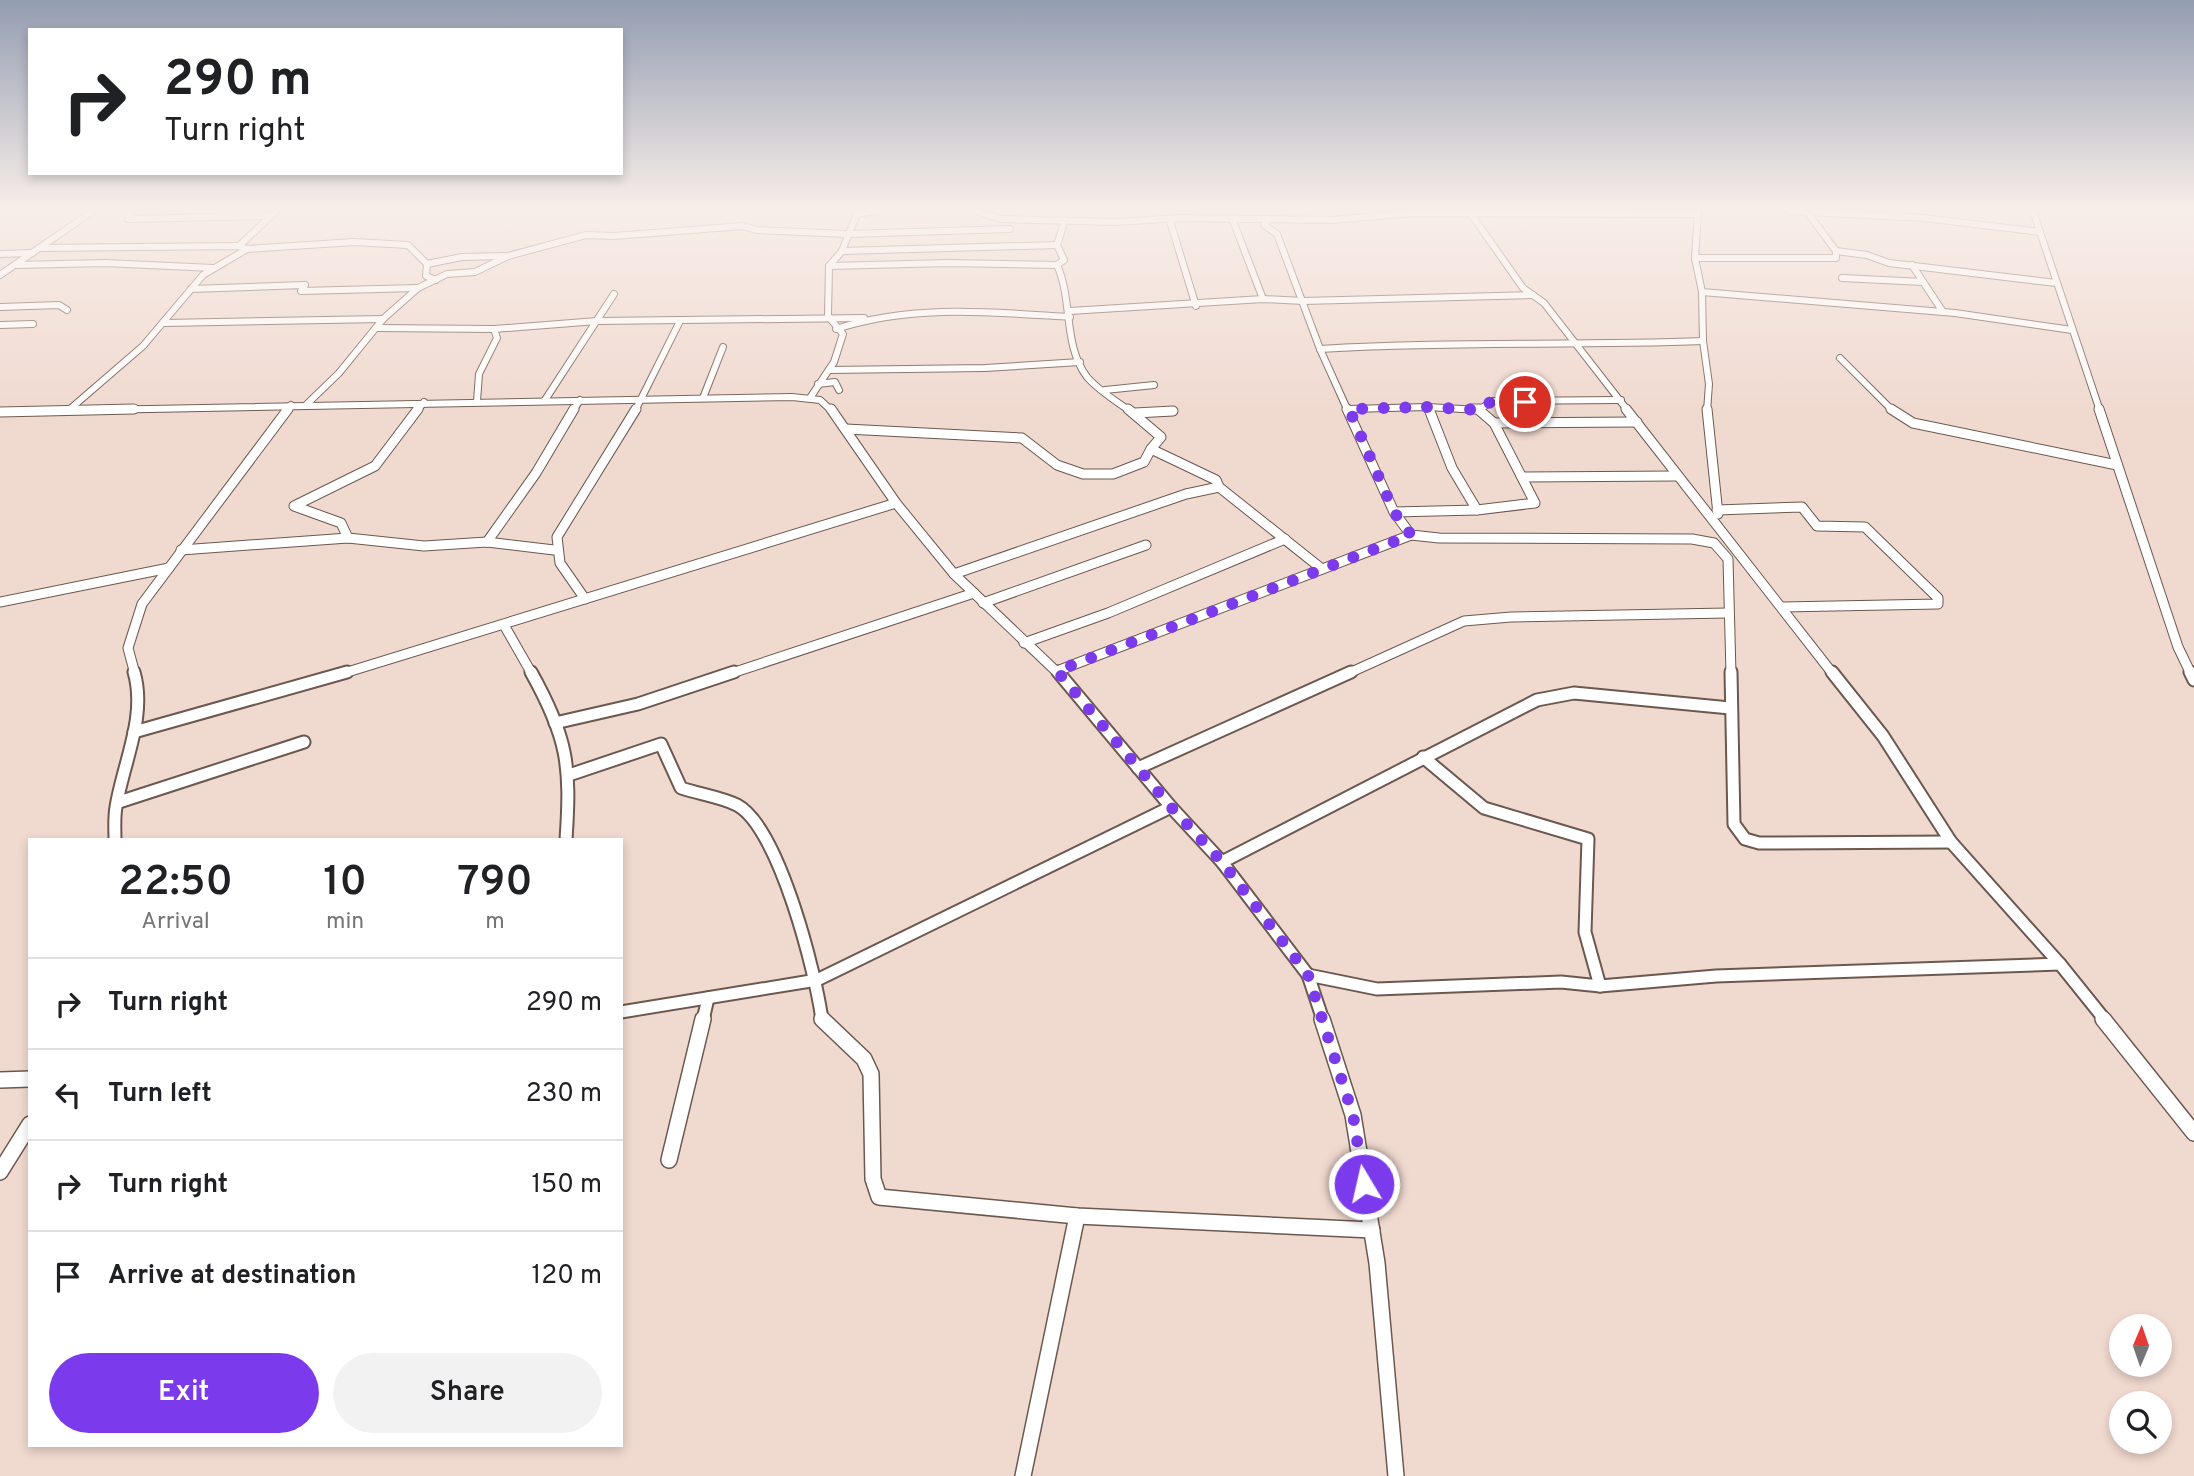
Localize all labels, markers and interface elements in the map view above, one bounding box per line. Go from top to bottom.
text: 290 m [164,51,312,113]
icon: right [49,56,140,147]
text: Turn right [164,112,306,152]
pin [1495,372,1555,432]
icon: arrive [1506,383,1544,421]
text: 22:50 [118,857,233,910]
text: 10 [323,857,367,910]
text: 790 [457,857,533,910]
text: Arrival [141,908,210,937]
text: min [326,908,364,937]
text: m [485,908,505,937]
icon: right [49,985,87,1023]
text: Turn right [108,987,228,1020]
text: 290 m [526,987,602,1020]
icon: left [49,1076,87,1114]
text: Turn left [108,1078,212,1111]
text: 230 m [526,1078,602,1111]
position arrow [1327,1147,1401,1221]
icon: right [49,1167,87,1205]
text: Turn right [108,1169,228,1202]
text: 150 m [531,1169,602,1202]
icon: arrive [49,1258,87,1296]
text: Arrive at destination [108,1260,356,1293]
text: 120 m [532,1260,602,1293]
north arrow [2109,1314,2172,1377]
map controls [2109,1314,2172,1454]
button: Exit [49,1353,319,1433]
button: Share [333,1353,602,1433]
button: search [2109,1391,2172,1454]

